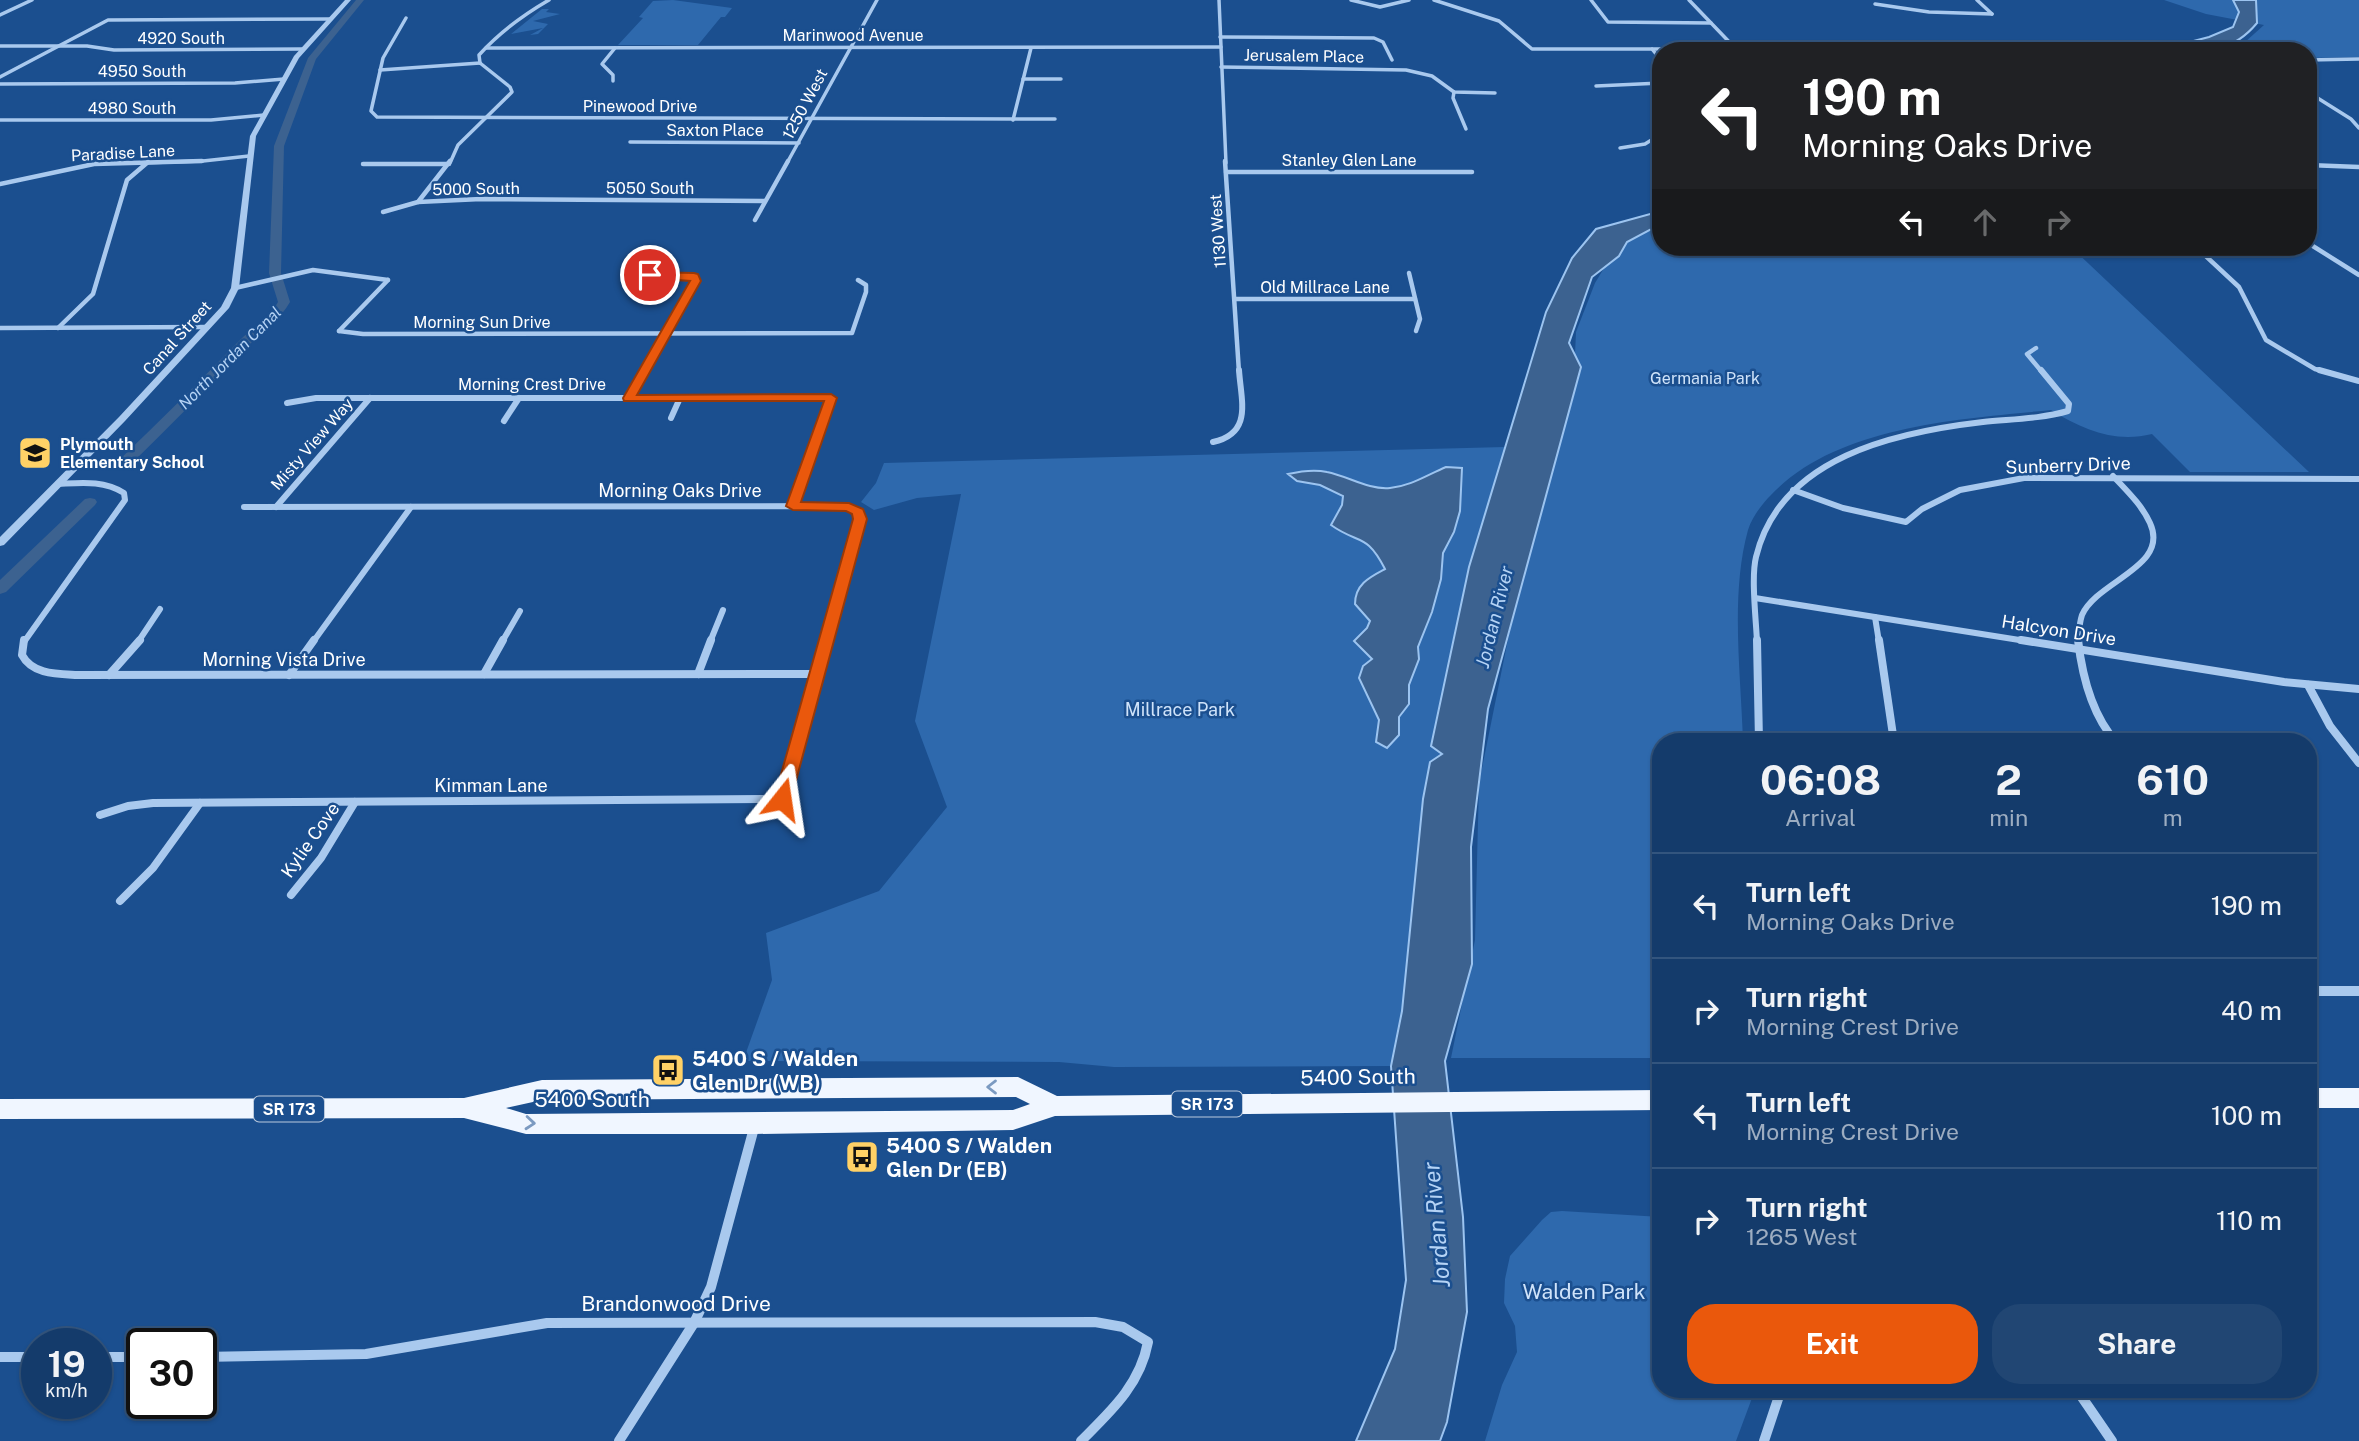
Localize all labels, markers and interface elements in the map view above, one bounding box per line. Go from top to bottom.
street label: Marinwood Avenue [782,26,924,45]
street label: 4920 South [137,29,225,48]
street label: Jerusalem Place [1244,45,1364,67]
street label: 4950 South [98,62,186,81]
street label: 1250 West [778,65,832,143]
text: 190 m [1802,68,1942,126]
icon: left [1687,70,1778,161]
street label: Pinewood Drive [583,97,697,116]
street label: 4980 South [88,99,176,118]
street label: Saxton Place [666,121,764,140]
text: Morning Oaks Drive [1802,127,2092,164]
street label: Paradise Lane [70,141,176,165]
street label: Stanley Glen Lane [1282,151,1416,170]
street label: 5000 South [432,179,520,199]
street label: 5050 South [606,179,694,198]
street label: 1130 West [1206,193,1230,269]
icon: left [1893,203,1931,241]
icon: ahead [1966,203,2004,241]
icon: right [2039,203,2077,241]
pin [620,245,680,305]
icon: arrive [631,256,669,294]
street label: Old Millrace Lane [1260,278,1390,297]
street label: Canal Street [139,297,215,379]
water label: North Jordan Canal [175,303,285,413]
street label: Morning Sun Drive [413,313,551,332]
park label: Germania Park [1650,369,1760,388]
street label: Morning Crest Drive [458,375,606,394]
street label: Misty View Way [267,394,357,494]
school or university icon: Plymouth Elementary School [16,434,54,472]
place label: Plymouth Elementary School [60,435,205,472]
street label: Sunberry Drive [2005,452,2131,478]
street label: Morning Oaks Drive [598,480,762,501]
water label: Jordan River [1471,563,1517,670]
street label: Halcyon Drive [2000,611,2118,649]
street label: Morning Vista Drive [202,649,366,670]
park label: Millrace Park [1125,699,1235,720]
text: 06:08 [1760,755,1881,804]
text: 2 [1995,755,2022,804]
text: 610 [2136,755,2209,804]
position arrow [745,762,819,836]
street label: Kimman Lane [434,775,548,796]
street label: Kylie Cove [276,798,344,882]
text: Arrival [1785,804,1856,831]
text: min [1989,804,2028,831]
text: m [2163,804,2183,831]
text: Turn left [1746,877,1851,908]
icon: left [1687,887,1725,925]
text: 190 m [2211,890,2282,921]
text: Morning Oaks Drive [1746,908,1955,935]
text: Turn right [1746,982,1868,1013]
icon: right [1687,992,1725,1030]
text: 40 m [2221,995,2282,1026]
text: Morning Crest Drive [1746,1013,1959,1040]
place label: 5400 S / Walden Glen Dr (WB) [692,1046,858,1095]
bus stop icon: 5400 S / Walden Glen Dr (WB) [649,1051,687,1089]
street label: 5400 South [1300,1063,1416,1091]
one-way arrow [986,1079,996,1095]
street label: 5400 South [534,1087,650,1112]
text: Turn left [1746,1087,1851,1118]
road number: SR 173 [1172,1092,1242,1116]
road number: SR 173 [254,1096,324,1121]
icon: left [1687,1097,1725,1135]
text: 100 m [2211,1100,2282,1131]
one-way arrow [525,1115,536,1130]
text: Morning Crest Drive [1746,1118,1959,1145]
place label: 5400 S / Walden Glen Dr (EB) [886,1133,1052,1182]
bus stop icon: 5400 S / Walden Glen Dr (EB) [843,1138,881,1176]
water label: Jordan River [1417,1161,1455,1289]
text: Turn right [1746,1192,1868,1223]
icon: right [1687,1202,1725,1240]
text: 110 m [2216,1205,2282,1236]
text: 1265 West [1746,1223,1857,1250]
park label: Walden Park [1523,1279,1646,1304]
street label: Brandonwood Drive [581,1291,771,1316]
button: Exit [1687,1304,1978,1384]
button: Share [1992,1304,2282,1384]
speed limit sign: 30 [126,1328,217,1419]
text: 19 [47,1344,86,1385]
text: km/h [45,1380,88,1401]

